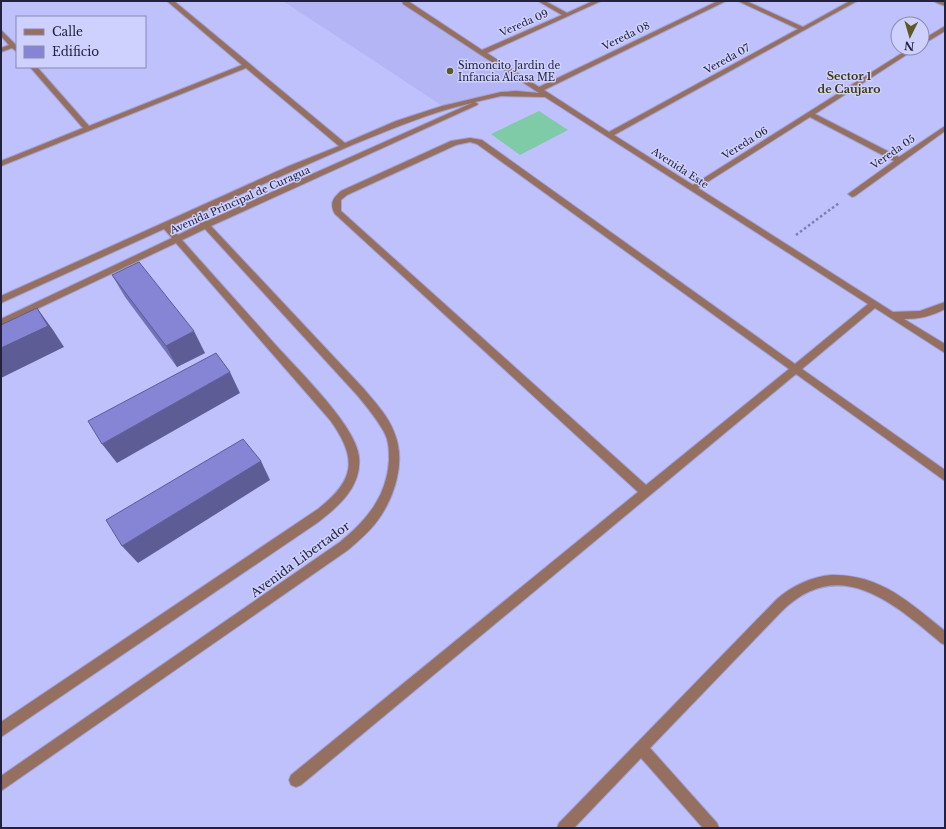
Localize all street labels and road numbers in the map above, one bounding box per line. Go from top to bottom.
street label: Vereda 09 [497,7,550,40]
street label: Vereda 08 [599,19,652,54]
street label: Vereda 07 [701,41,753,77]
street label: Vereda 06 [719,124,770,163]
street label: Vereda 05 [868,132,918,173]
street label: Avenida Este [648,144,711,191]
street label: Avenida Principal de Curagua [167,163,312,237]
street label: Avenida Libertador [247,518,353,601]

